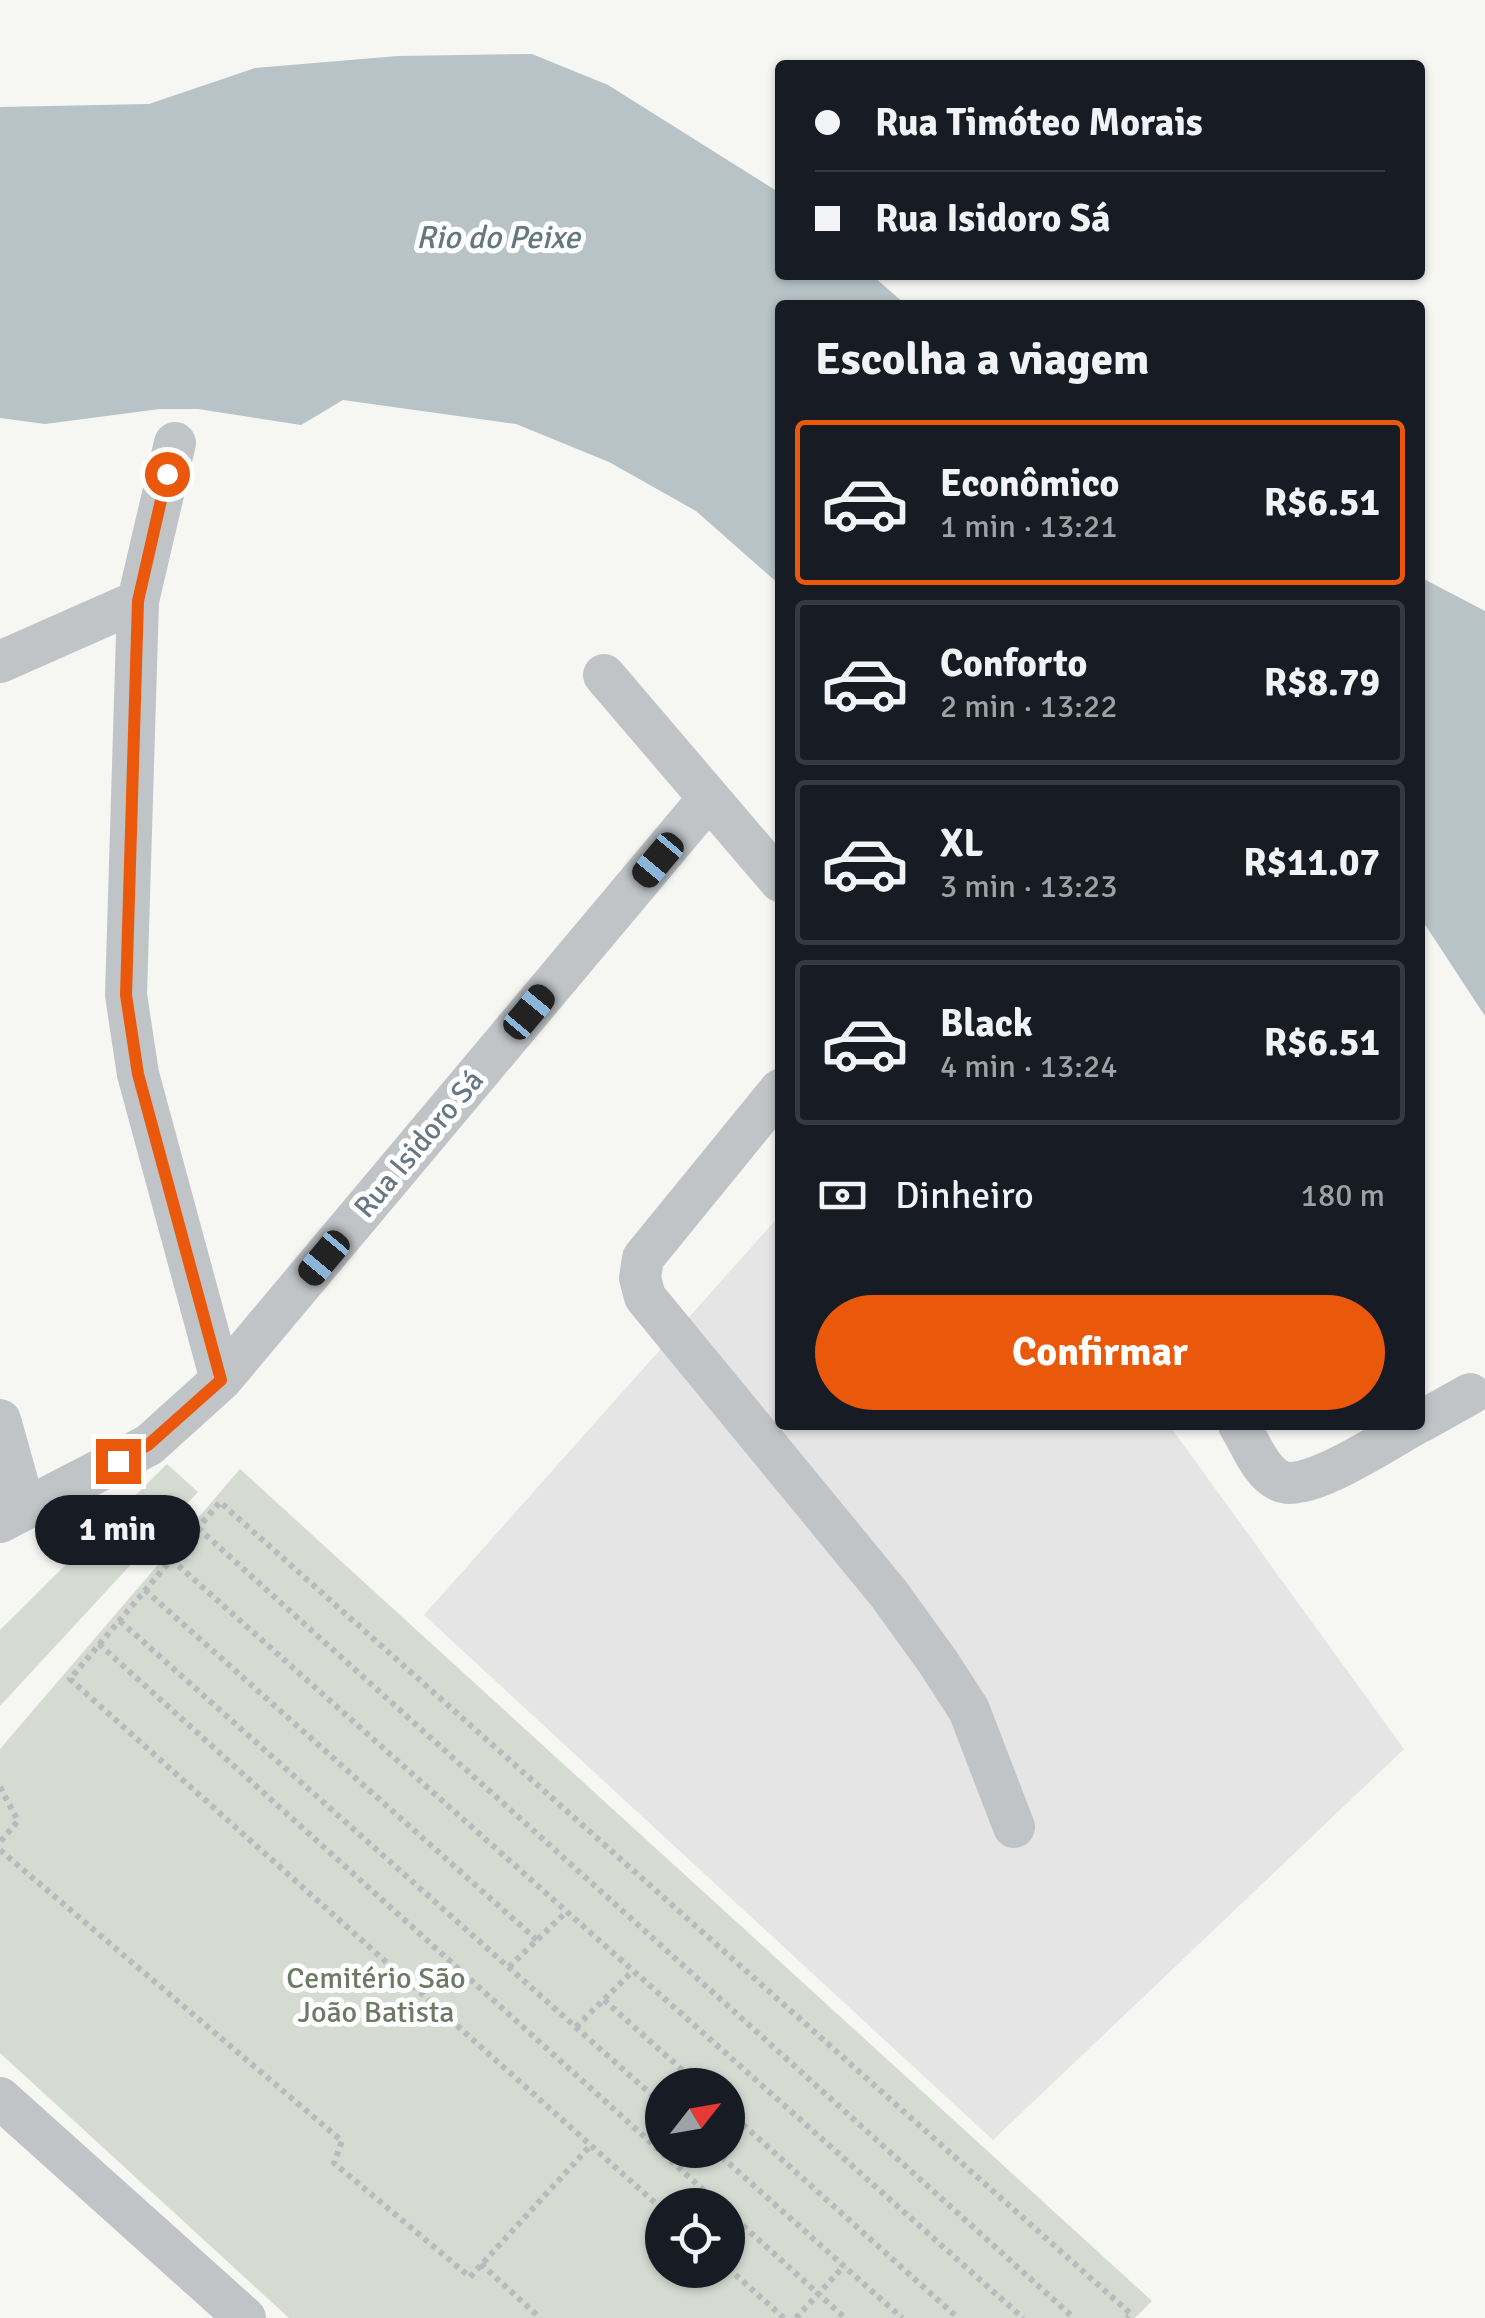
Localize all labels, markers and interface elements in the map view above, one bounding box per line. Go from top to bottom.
text: Rua Timóteo Morais [875,99,1203,146]
text: Rua Isidoro Sá [875,195,1110,242]
water label: Rio do Peixe [416,218,582,257]
text: Escolha a viagem [815,332,1149,387]
route start [145,452,190,497]
icon: car [820,458,910,548]
text: Econômico [940,460,1119,507]
text: R$6.51 [1264,479,1380,526]
text: 1 min · 13:21 [940,507,1118,546]
icon: car [820,638,910,728]
text: Conforto [940,640,1087,687]
text: R$8.79 [1264,659,1380,706]
text: 2 min · 13:22 [940,687,1118,726]
icon: car [820,818,910,908]
text: XL [940,820,983,867]
car [627,827,689,893]
text: R$11.07 [1243,839,1380,886]
text: 3 min · 13:23 [940,867,1118,906]
car [498,979,560,1045]
icon: car [820,998,910,1088]
text: Black [940,1000,1033,1047]
text: R$6.51 [1264,1019,1380,1066]
text: 4 min · 13:24 [940,1047,1118,1086]
street label: Rua Isidoro Sá [346,1062,492,1226]
icon: cash [815,1168,870,1223]
text: Dinheiro [895,1172,1034,1219]
text: 180 m [1301,1176,1385,1215]
car [293,1225,355,1291]
button: Confirmar [815,1295,1385,1410]
route end [96,1439,141,1484]
callout: 1 min [36,1496,200,1566]
text: 1 min [79,1510,156,1549]
park label: Cemitério São João Batista [286,1960,466,2031]
north arrow [645,2068,745,2168]
map controls [645,2068,745,2288]
button: locate [645,2188,745,2288]

